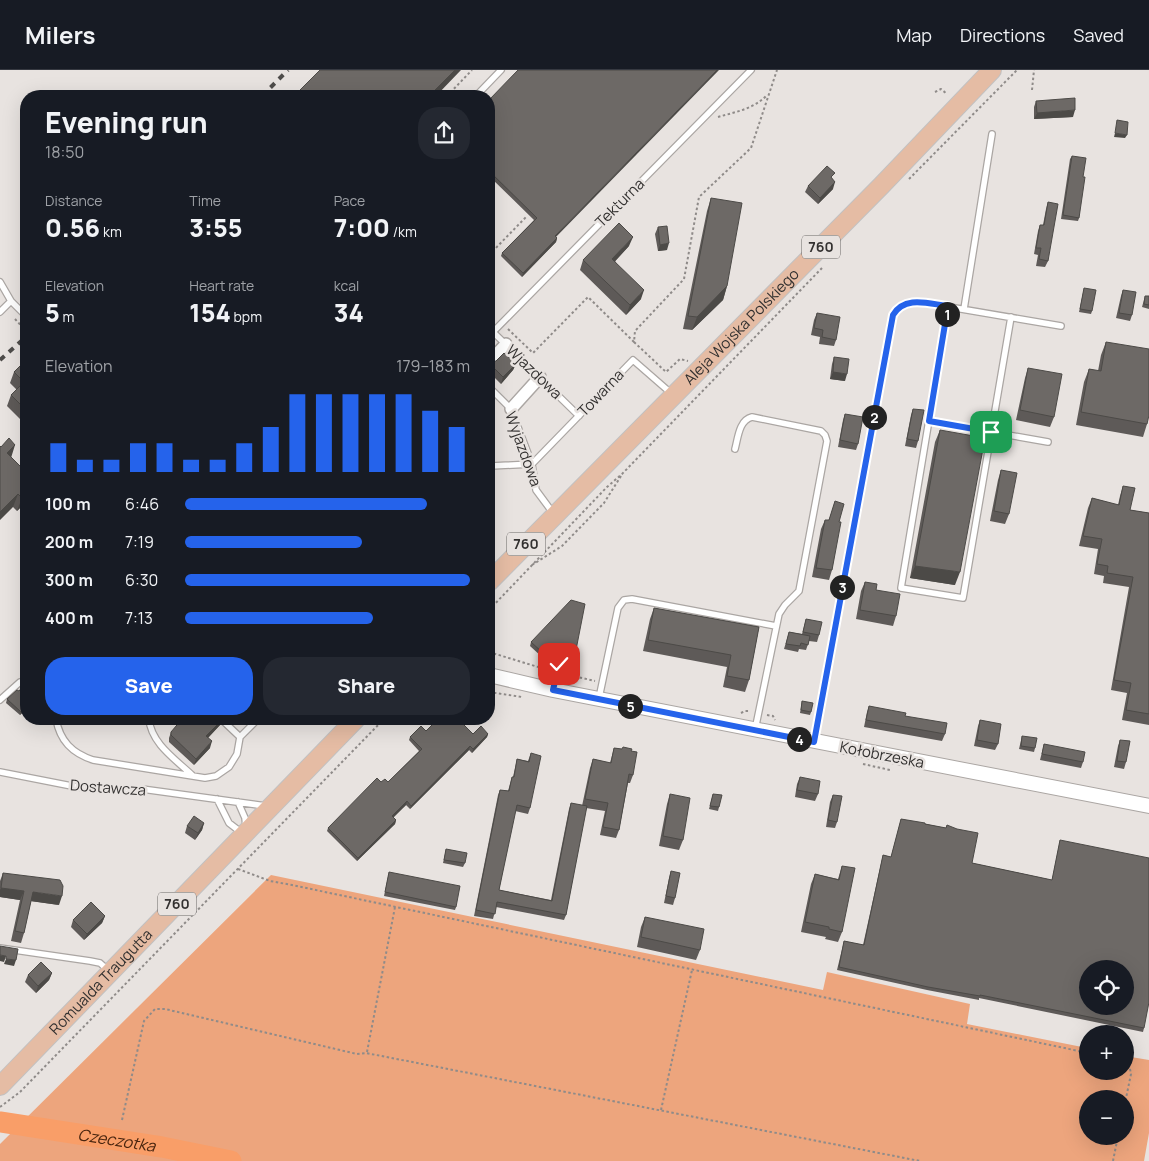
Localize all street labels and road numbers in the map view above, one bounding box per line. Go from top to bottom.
street label: Tekturna [590,173,649,232]
road number: 760 [802,236,840,258]
street label: Aleja Wojska Polskiego [679,264,804,389]
street label: Wjazdowa [502,340,567,404]
street label: Towarna [573,364,628,421]
street label: Wyjazdowa [500,408,547,489]
road number: 760 [507,532,545,556]
street label: Kołobrzeska [838,736,926,773]
street label: Dostawcza [69,774,147,801]
road number: 760 [158,892,196,916]
street label: Romualda Traugutta [44,924,157,1039]

